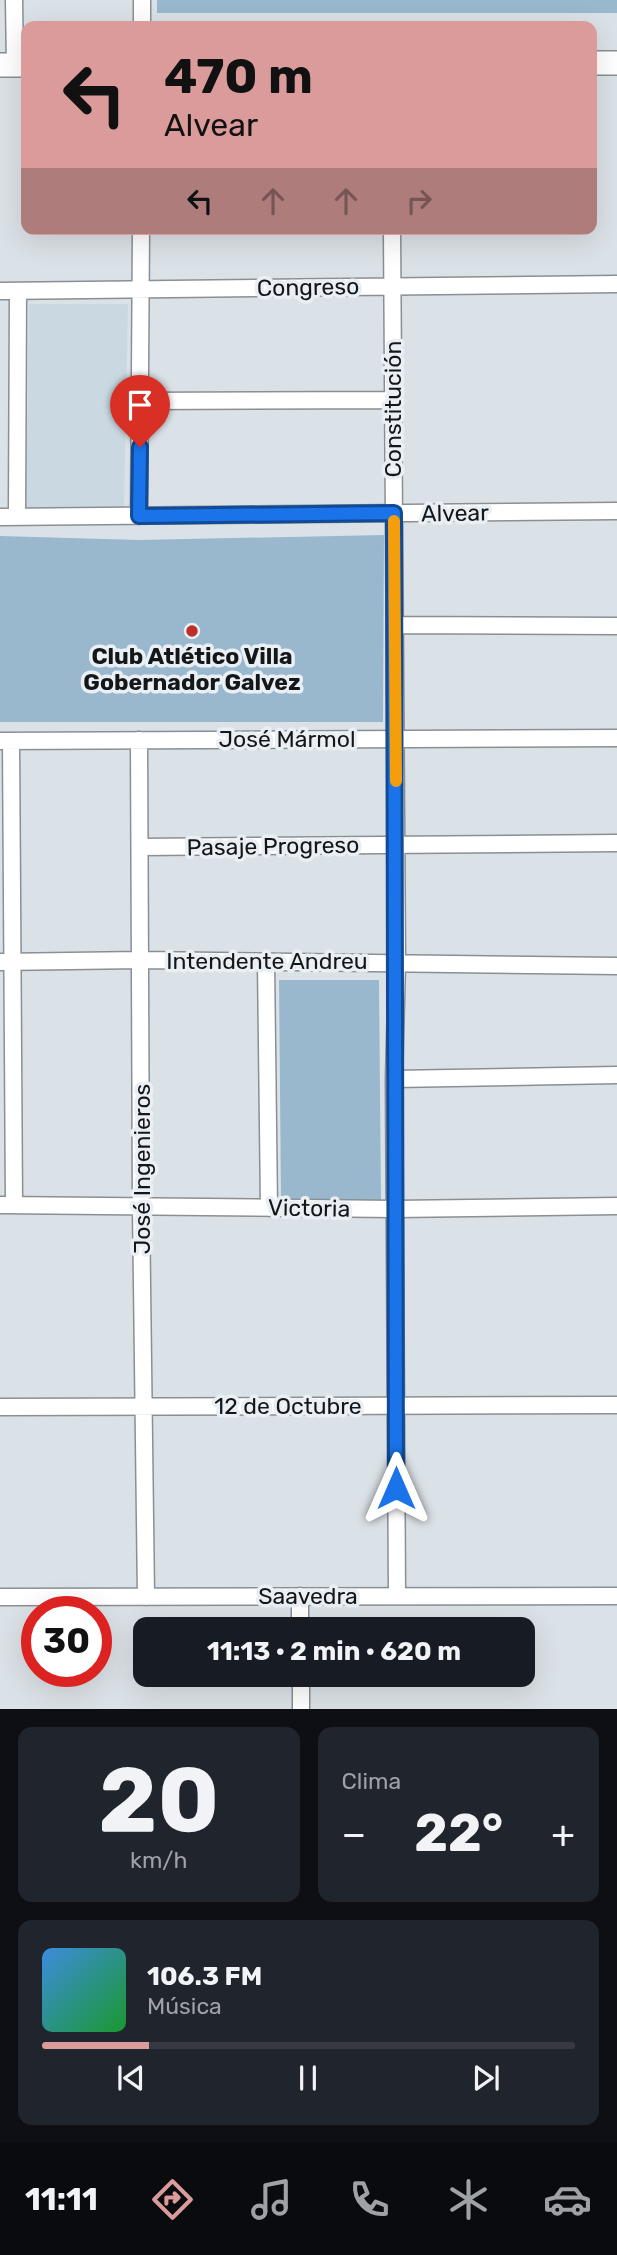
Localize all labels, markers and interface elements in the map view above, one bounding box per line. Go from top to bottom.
text: 470 m [164,47,313,105]
icon: left [49,49,140,140]
text: Alvear [164,106,258,144]
icon: left [181,182,219,220]
icon: ahead [254,182,292,220]
icon: ahead [327,182,365,220]
icon: right [400,182,438,220]
street label: Congreso [256,272,360,302]
street label: Constitución [379,341,407,477]
pin [110,375,170,447]
icon: arrive [121,386,159,424]
street label: Alvear [421,498,489,528]
marker: Club Atlético Villa Gobernador Galvez [184,623,200,639]
place label: Club Atlético Villa Gobernador Galvez [83,642,301,696]
street label: José Mármol [219,725,355,753]
street label: Pasaje Progreso [186,830,360,862]
street label: Intendente Andreu [166,947,368,975]
street label: José Ingenieros [128,1084,156,1254]
street label: Victoria [268,1193,350,1223]
street label: 12 de Octubre [214,1392,362,1420]
position arrow [359,1451,433,1525]
street label: Saavedra [258,1582,358,1610]
speed limit sign: 30 [21,1596,112,1687]
text: 11:13 · 2 min · 620 m [207,1636,461,1667]
text: 20 [98,1746,219,1854]
text: Clima [342,1767,401,1795]
text: 22° [414,1802,503,1864]
text: − [342,1811,366,1857]
text: + [551,1811,575,1857]
text: km/h [130,1846,187,1874]
text: 106.3 FM [147,1961,262,1992]
text: Música [147,1992,222,2020]
icon: previous [112,2059,150,2097]
icon: pause [289,2059,327,2097]
icon: next [467,2059,505,2097]
icon: directions [148,2175,197,2224]
icon: music [247,2175,296,2224]
icon: phone [345,2175,394,2224]
icon: climate [444,2175,493,2224]
icon: car [543,2175,592,2224]
text: 11:11 [25,2180,98,2218]

